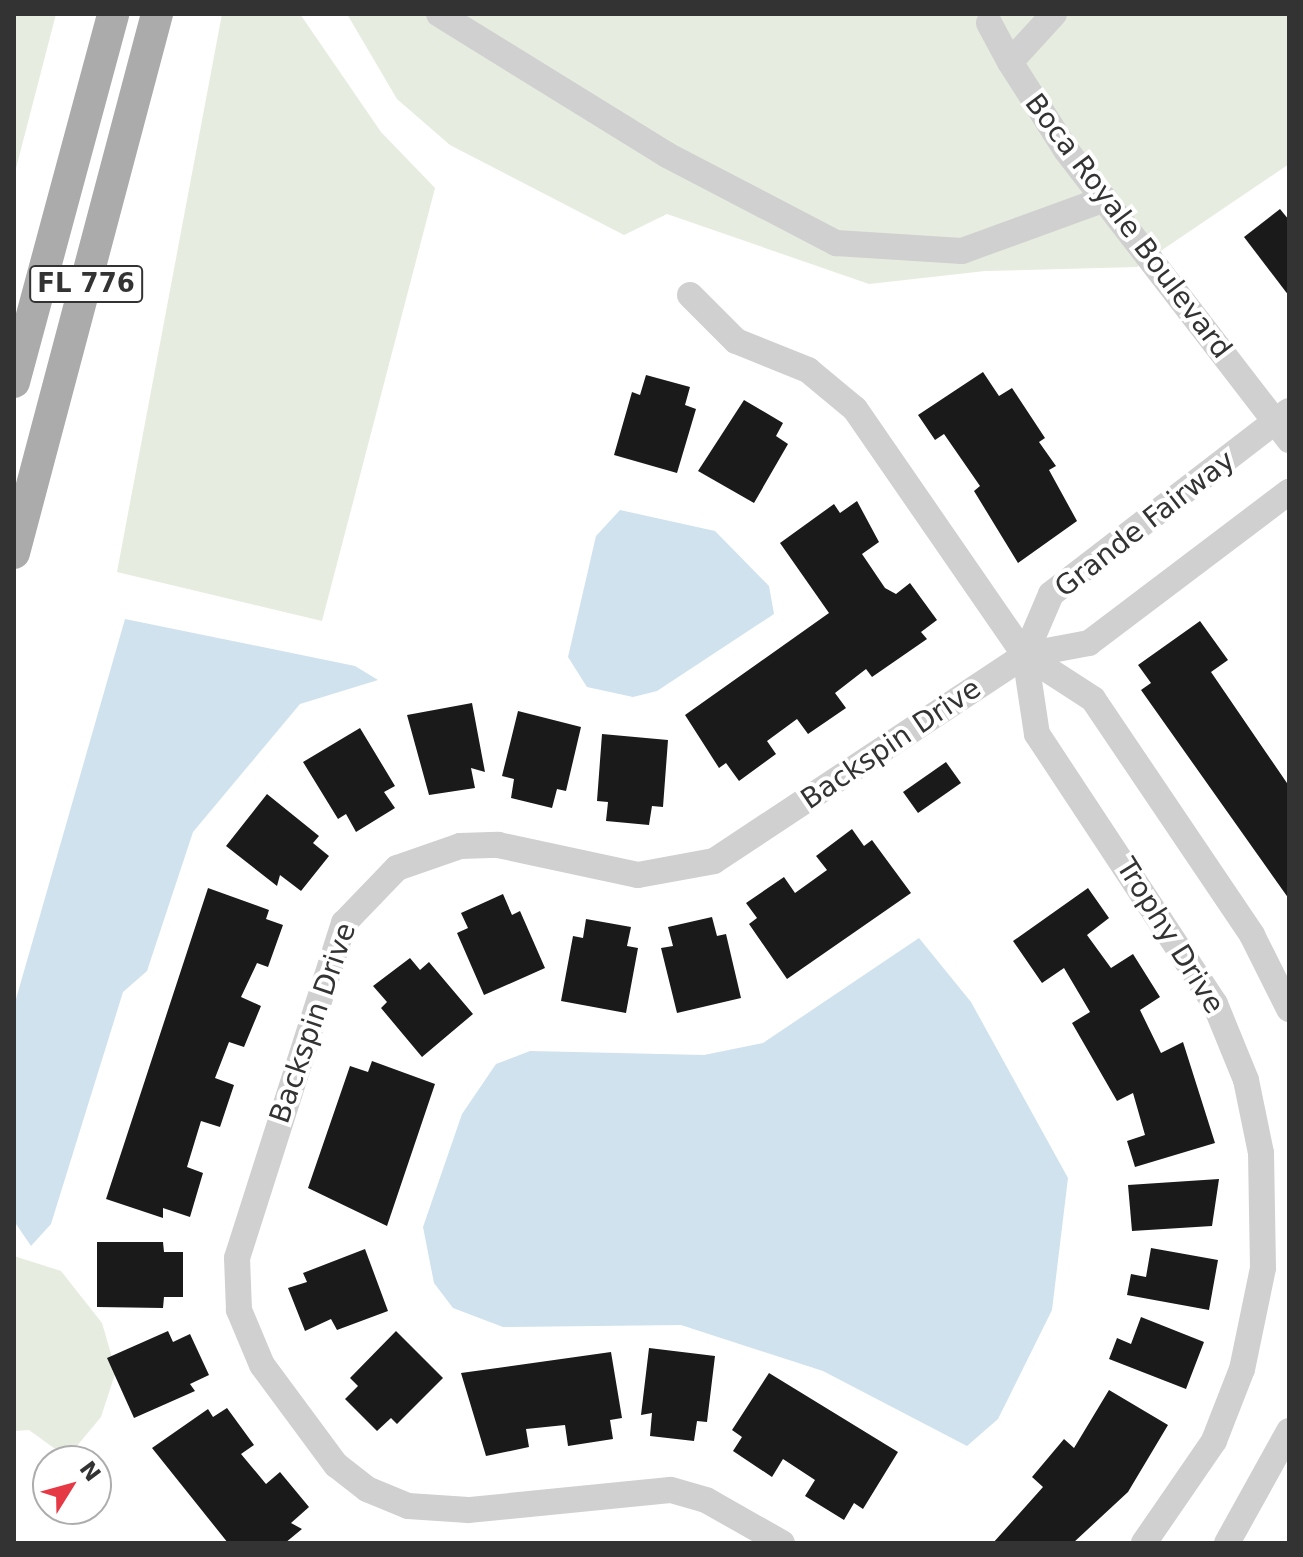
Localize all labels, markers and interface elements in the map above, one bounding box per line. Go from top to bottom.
street label: Boca Royale Boulevard [1018,87,1238,365]
road number: FL 776 [28,262,144,306]
street label: Grande Fairway [1049,443,1241,605]
street label: Backspin Drive [795,672,987,816]
street label: Trophy Drive [1109,852,1231,1020]
street label: Backspin Drive [263,919,363,1127]
north arrow [32,1445,112,1525]
text: N [74,1457,105,1486]

